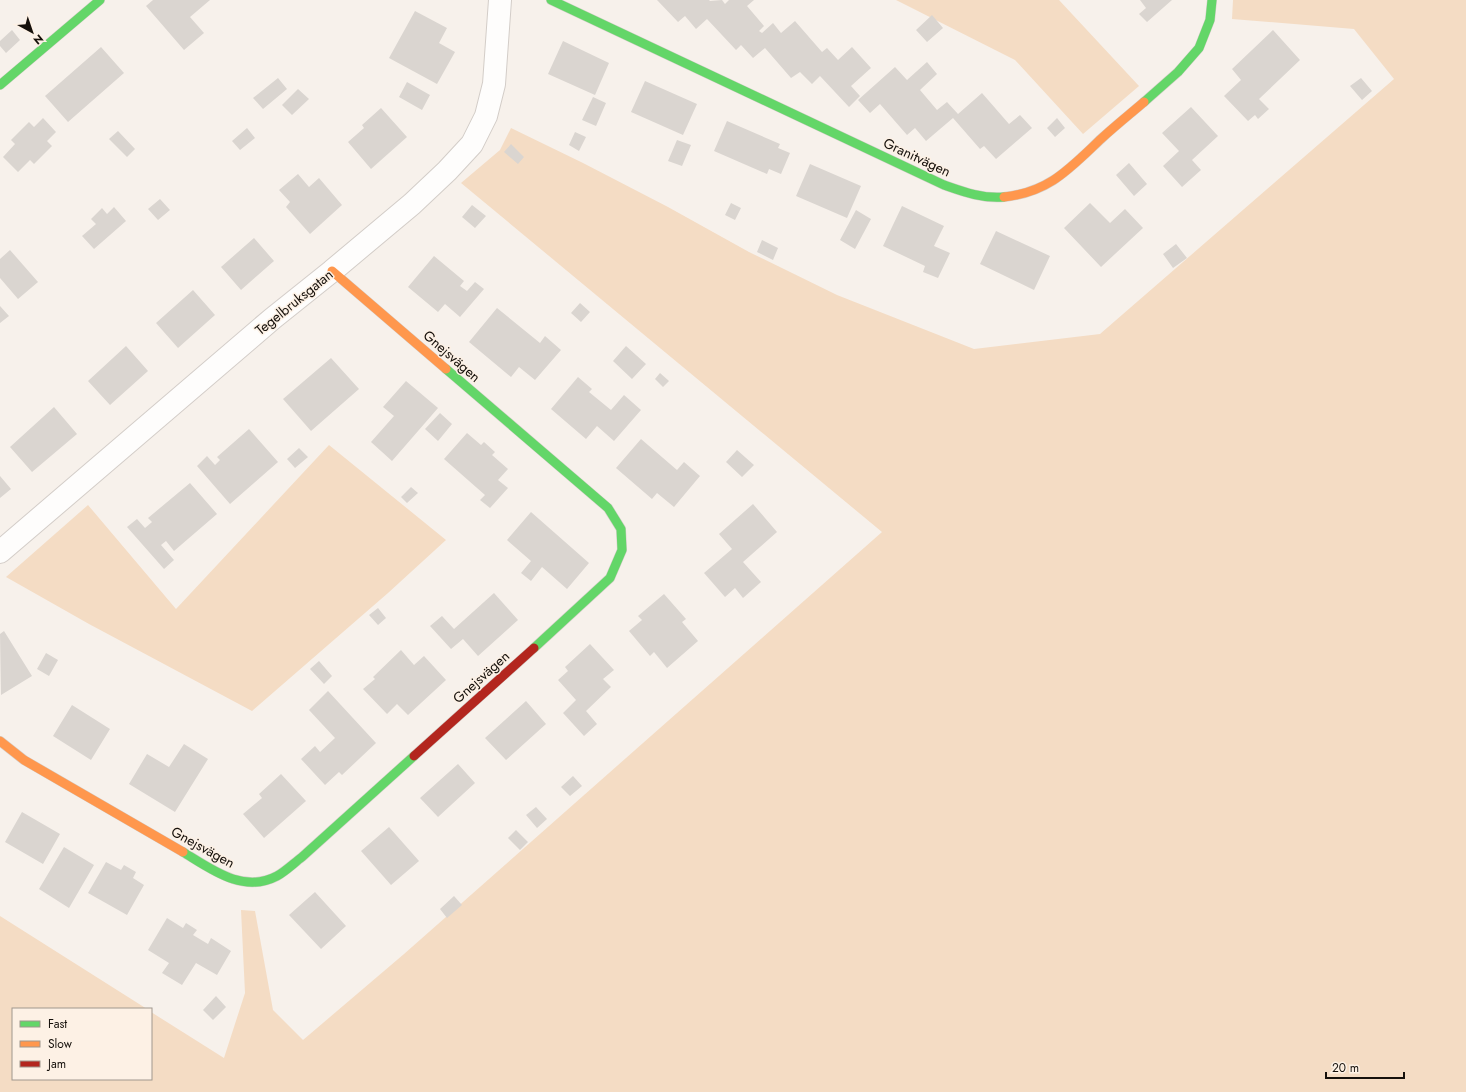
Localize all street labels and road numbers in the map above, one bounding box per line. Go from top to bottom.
street label: Granitvägen [880,133,954,181]
street label: Tegelbruksgatan [251,264,337,340]
street label: Gnejsvägen [419,325,485,387]
street label: Gnejsvägen [448,646,514,708]
street label: Gnejsvägen [168,821,238,873]

